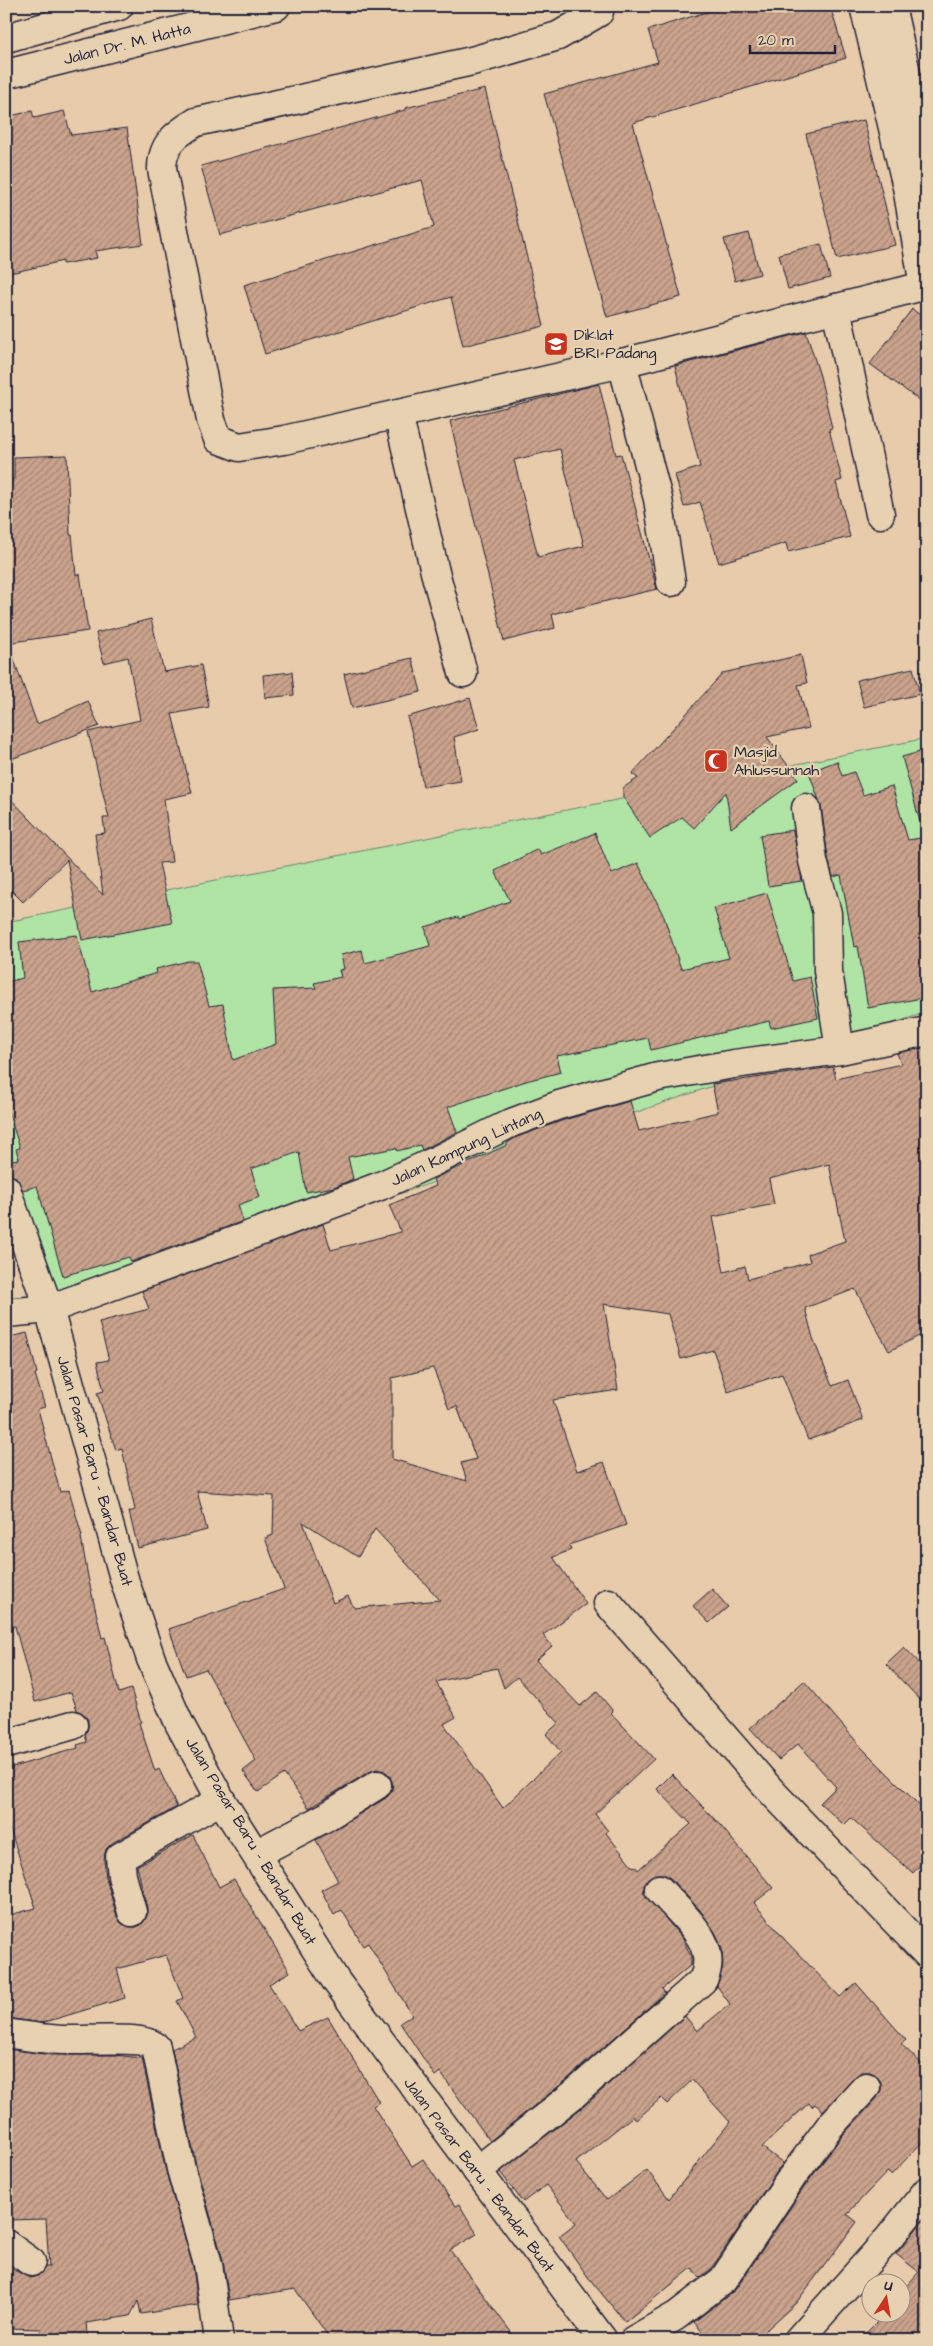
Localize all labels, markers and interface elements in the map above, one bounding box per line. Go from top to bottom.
street label: Jalan Dr. M. Hatta [61,18,193,70]
scale bar [750,22,836,54]
text: 20 m [758,30,794,51]
place label: Diklat BRI Padang [574,324,657,365]
school or university icon: Diklat BRI Padang [543,331,569,357]
place label: Masjid Ahlussunnah [734,741,819,781]
mosque icon: Masjid Ahlussunnah [703,748,729,774]
street label: Jalan Kampung Lintang [387,1102,545,1193]
street label: Jalan Pasar Baru - Bandar Buat [52,1353,139,1589]
street label: Jalan Pasar Baru - Bandar Buat [180,1733,322,1949]
street label: Jalan Pasar Baru - Bandar Buat [398,2073,560,2277]
north arrow [860,2274,910,2324]
text: U [883,2276,895,2297]

